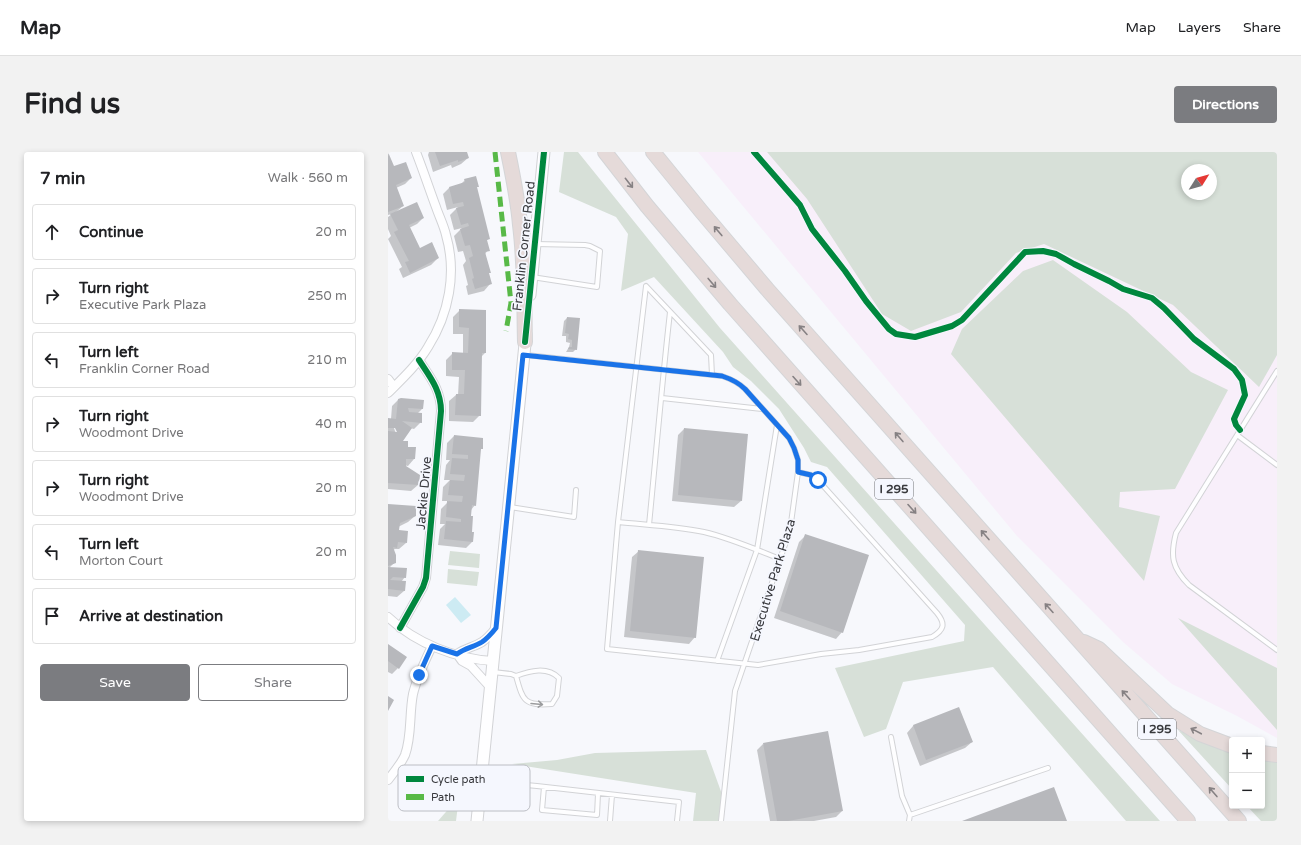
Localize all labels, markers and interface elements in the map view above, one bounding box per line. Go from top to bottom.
text: Map [20,17,61,39]
text: Map [1126,19,1156,36]
text: Layers [1178,19,1221,36]
text: Share [1243,19,1281,36]
button: Directions [1174,86,1277,123]
text: Find us [24,87,120,121]
north arrow [1181,164,1217,200]
text: 7 min [40,168,85,189]
text: Walk · 560 m [268,170,348,186]
one-way arrow [625,177,633,188]
street label: Franklin Corner Road [509,180,539,312]
icon: ahead [41,221,63,243]
text: Continue [79,223,143,241]
text: 20 m [315,224,347,240]
one-way arrow [713,226,722,237]
one-way arrow [707,278,716,288]
text: Turn right [79,279,149,297]
icon: right [41,285,63,307]
text: 250 m [307,288,347,304]
text: Executive Park Plaza [79,297,206,313]
one-way arrow [799,325,808,335]
text: Turn left [79,343,139,361]
icon: left [41,349,63,371]
text: 210 m [307,352,347,368]
text: Franklin Corner Road [79,361,210,377]
one-way arrow [793,375,802,386]
text: Turn right [79,407,149,425]
icon: right [41,413,63,435]
text: 40 m [315,416,347,432]
text: Woodmont Drive [79,425,184,441]
one-way arrow [894,432,903,443]
street label: Jackie Drive [413,456,435,530]
text: Turn right [79,471,149,489]
route start [809,471,827,489]
icon: right [41,477,63,499]
road number: I 295 [875,479,913,499]
text: 20 m [315,480,347,496]
text: Woodmont Drive [79,489,184,505]
one-way arrow [907,504,916,514]
street label: Executive Park Plaza [747,517,799,643]
one-way arrow [980,530,989,540]
text: Turn left [79,535,139,553]
icon: left [41,541,63,563]
text: 20 m [315,544,347,560]
text: Morton Court [79,553,163,569]
one-way arrow [1045,603,1054,613]
icon: arrive [41,605,63,627]
text: Arrive at destination [79,607,223,625]
button: Save [40,664,190,701]
button: Share [198,664,348,701]
route end [410,666,428,684]
one-way arrow [1122,689,1131,700]
one-way arrow [530,700,543,707]
road number: I 295 [1138,719,1176,739]
one-way arrow [1190,727,1202,735]
map controls [1229,737,1265,809]
button: + [1229,737,1265,773]
legend [398,765,530,811]
text: Cycle path [431,773,486,786]
button: − [1229,773,1265,809]
one-way arrow [1208,787,1217,797]
text: Path [431,791,455,804]

